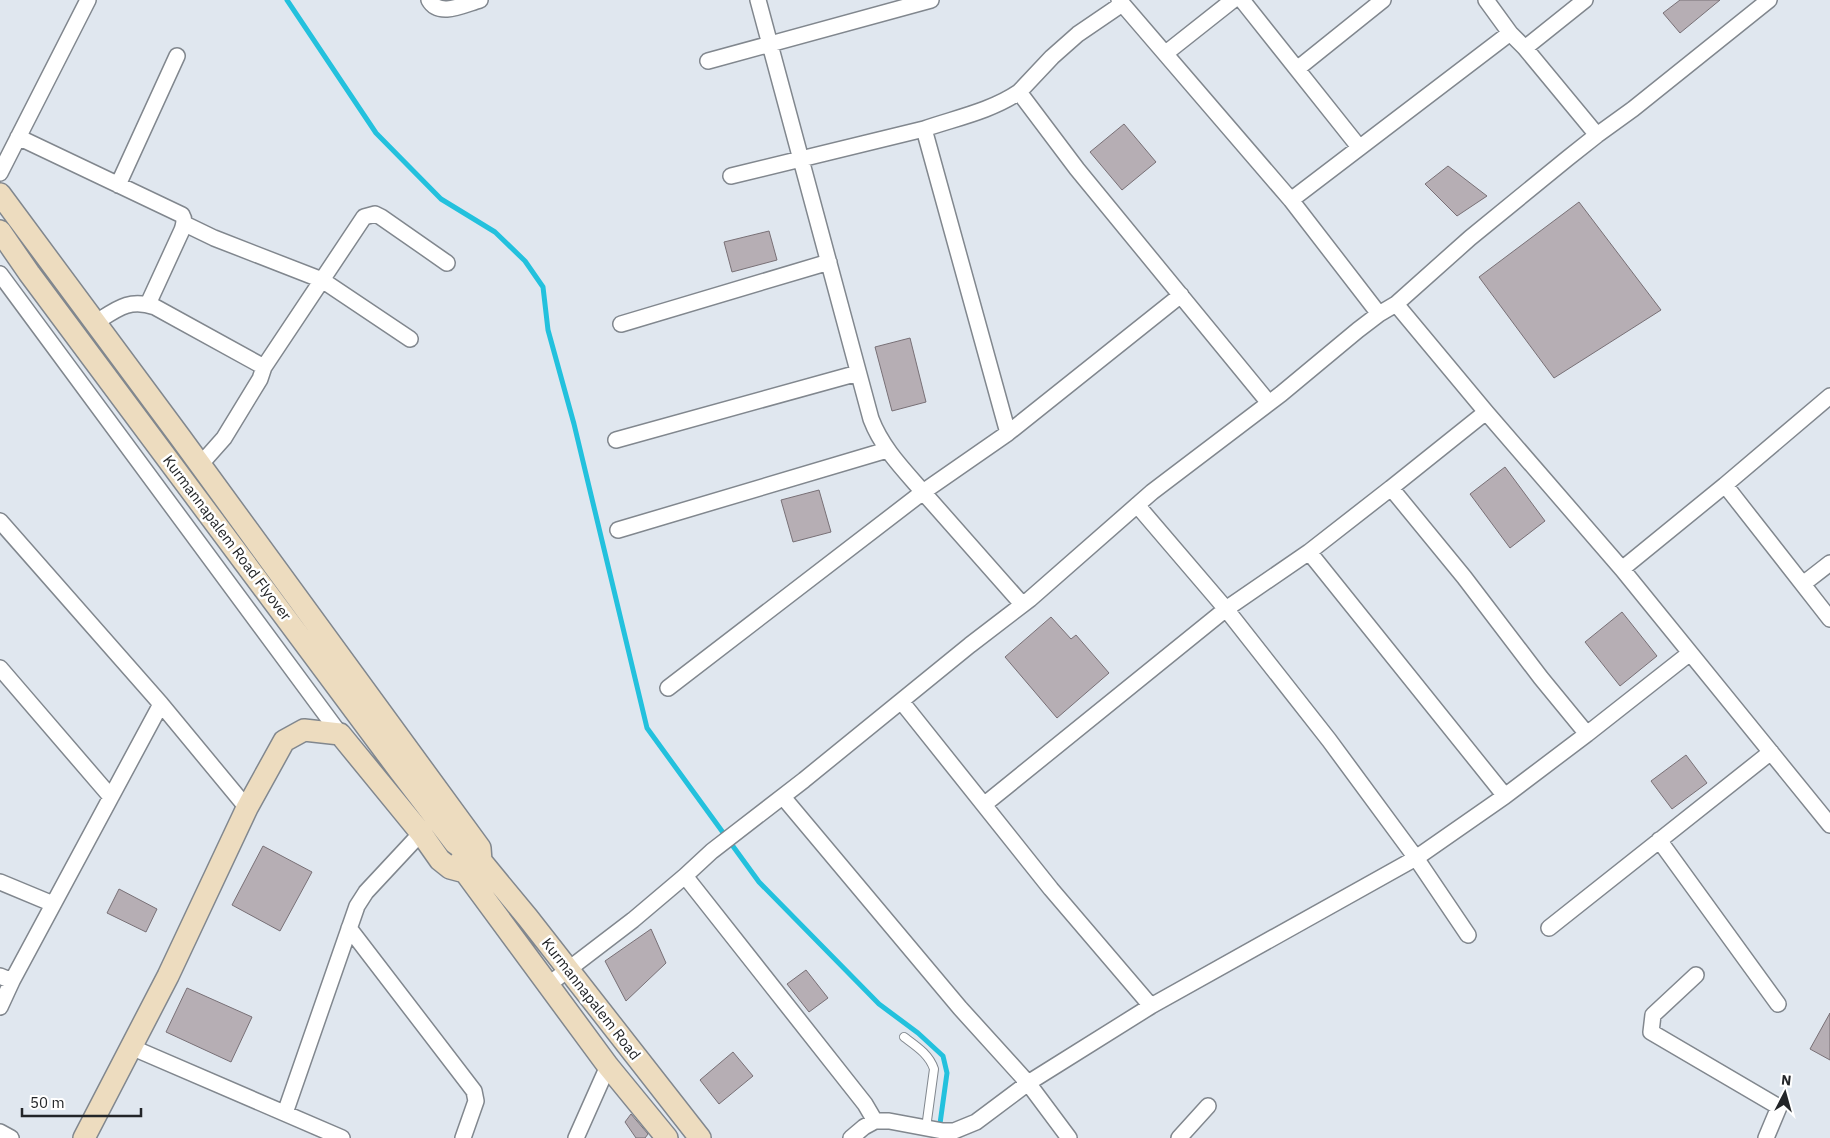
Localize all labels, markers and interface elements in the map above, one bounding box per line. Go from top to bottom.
street label: Kurmannapalem Road Flyover [159,451,296,625]
street label: Kurmannapalem Road [538,934,645,1064]
north arrow [1760,1068,1810,1118]
text: N [1780,1071,1792,1090]
scale bar [22,1086,141,1118]
text: 50 m [30,1093,65,1112]

